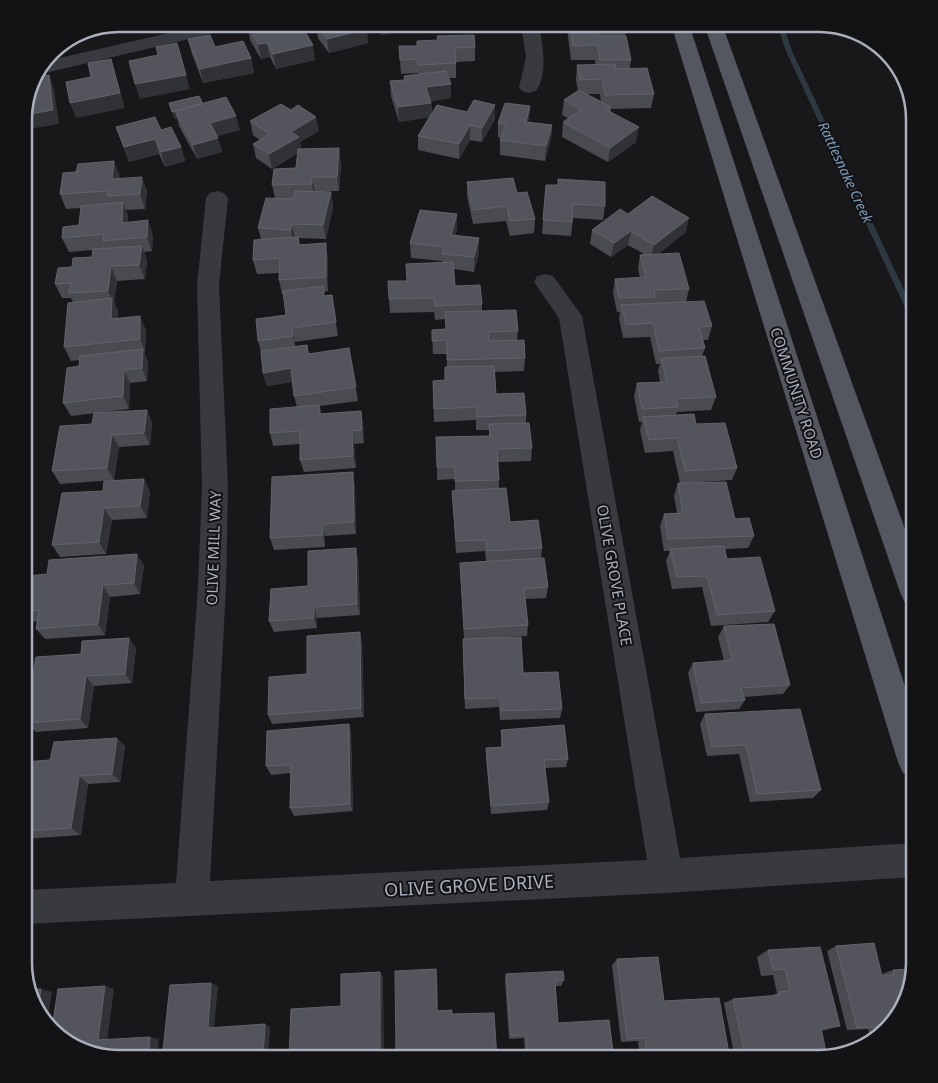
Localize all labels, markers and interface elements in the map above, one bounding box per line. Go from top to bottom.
water label: Rattlesnake Creek [814,118,878,227]
street label: COMMUNITY ROAD [766,324,828,462]
street label: OLIVE MILL WAY [201,490,225,606]
street label: OLIVE GROVE PLACE [593,503,637,647]
street label: OLIVE GROVE DRIVE [383,869,555,901]

